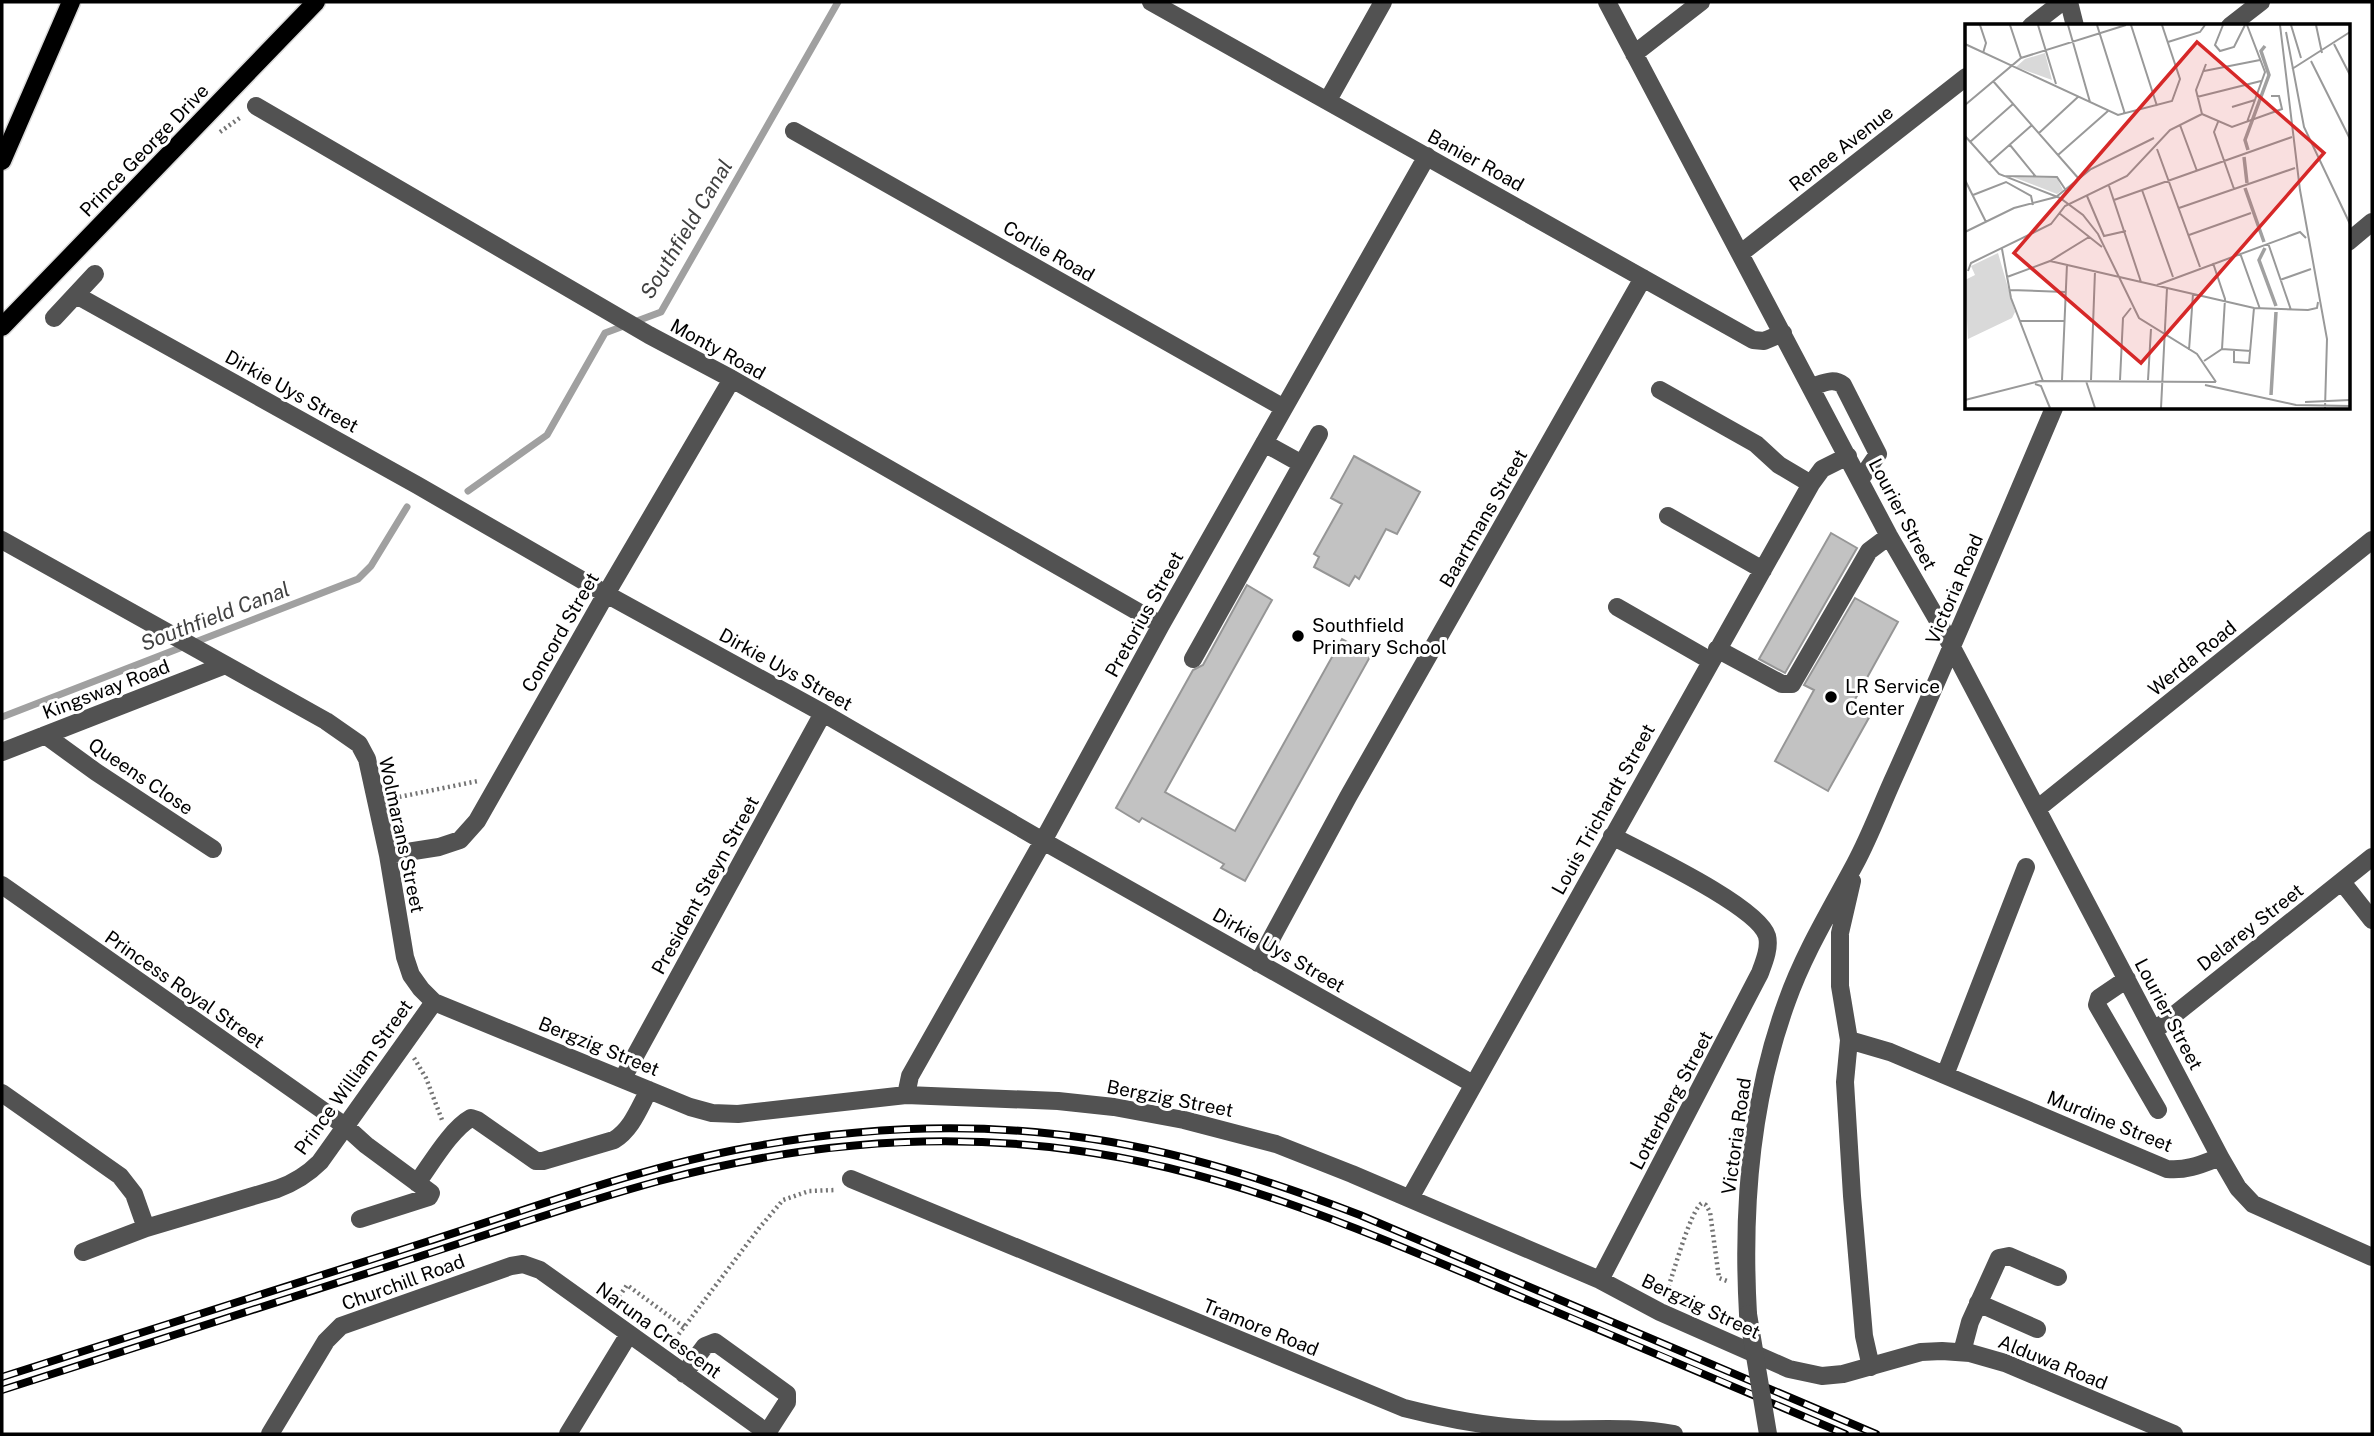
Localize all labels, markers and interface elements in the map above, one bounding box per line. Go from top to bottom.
inset map [1965,24,2350,410]
street label: Prince George Drive [75,79,213,221]
street label: Renee Avenue [1785,101,1897,195]
street label: Banier Road [1424,125,1528,195]
water label: Southfield Canal [635,155,737,303]
street label: Corlie Road [999,216,1099,286]
street label: Monty Road [667,314,769,384]
street label: Dirkie Uys Street [222,345,362,437]
street label: Baartmans Street [1435,445,1531,591]
street label: Lourier Street [1864,455,1942,573]
street label: Victoria Road [1921,531,1987,647]
street label: Pretorius Street [1100,547,1188,681]
street label: Concord Street [517,568,603,696]
water label: Southfield Canal [137,576,293,656]
place label: Southfield Primary School [1312,614,1447,658]
street label: Werda Road [2144,616,2240,700]
street label: Dirkie Uys Street [716,623,856,715]
marker: Southfield Primary School [1290,628,1306,644]
street label: Kingsway Road [39,655,173,723]
place label: LR Service Center [1845,675,1940,719]
marker: LR Service Center [1823,689,1839,705]
street label: Louis Trichardt Street [1547,720,1659,898]
street label: Queens Close [85,733,197,819]
street label: Wolmarans Street [375,755,429,915]
street label: President Steyn Street [647,792,763,978]
street label: Delarey Street [2193,879,2307,975]
street label: Dirkie Uys Street [1209,903,1349,997]
street label: Princess Royal Street [101,926,269,1052]
street label: Lourier Street [2130,955,2208,1073]
street label: Prince William Street [289,995,417,1159]
street label: Bergzig Street [535,1012,663,1080]
street label: Lotterberg Street [1625,1027,1717,1173]
street label: Bergzig Street [1105,1075,1235,1121]
street label: Victoria Road [1717,1076,1755,1196]
street label: Murdine Street [2044,1086,2176,1156]
street label: Churchill Road [338,1250,468,1314]
street label: Bergzig Street [1638,1269,1764,1343]
street label: Naruna Crescent [592,1277,726,1383]
street label: Tramore Road [1200,1294,1322,1360]
street label: Alduwa Road [1995,1330,2111,1394]

